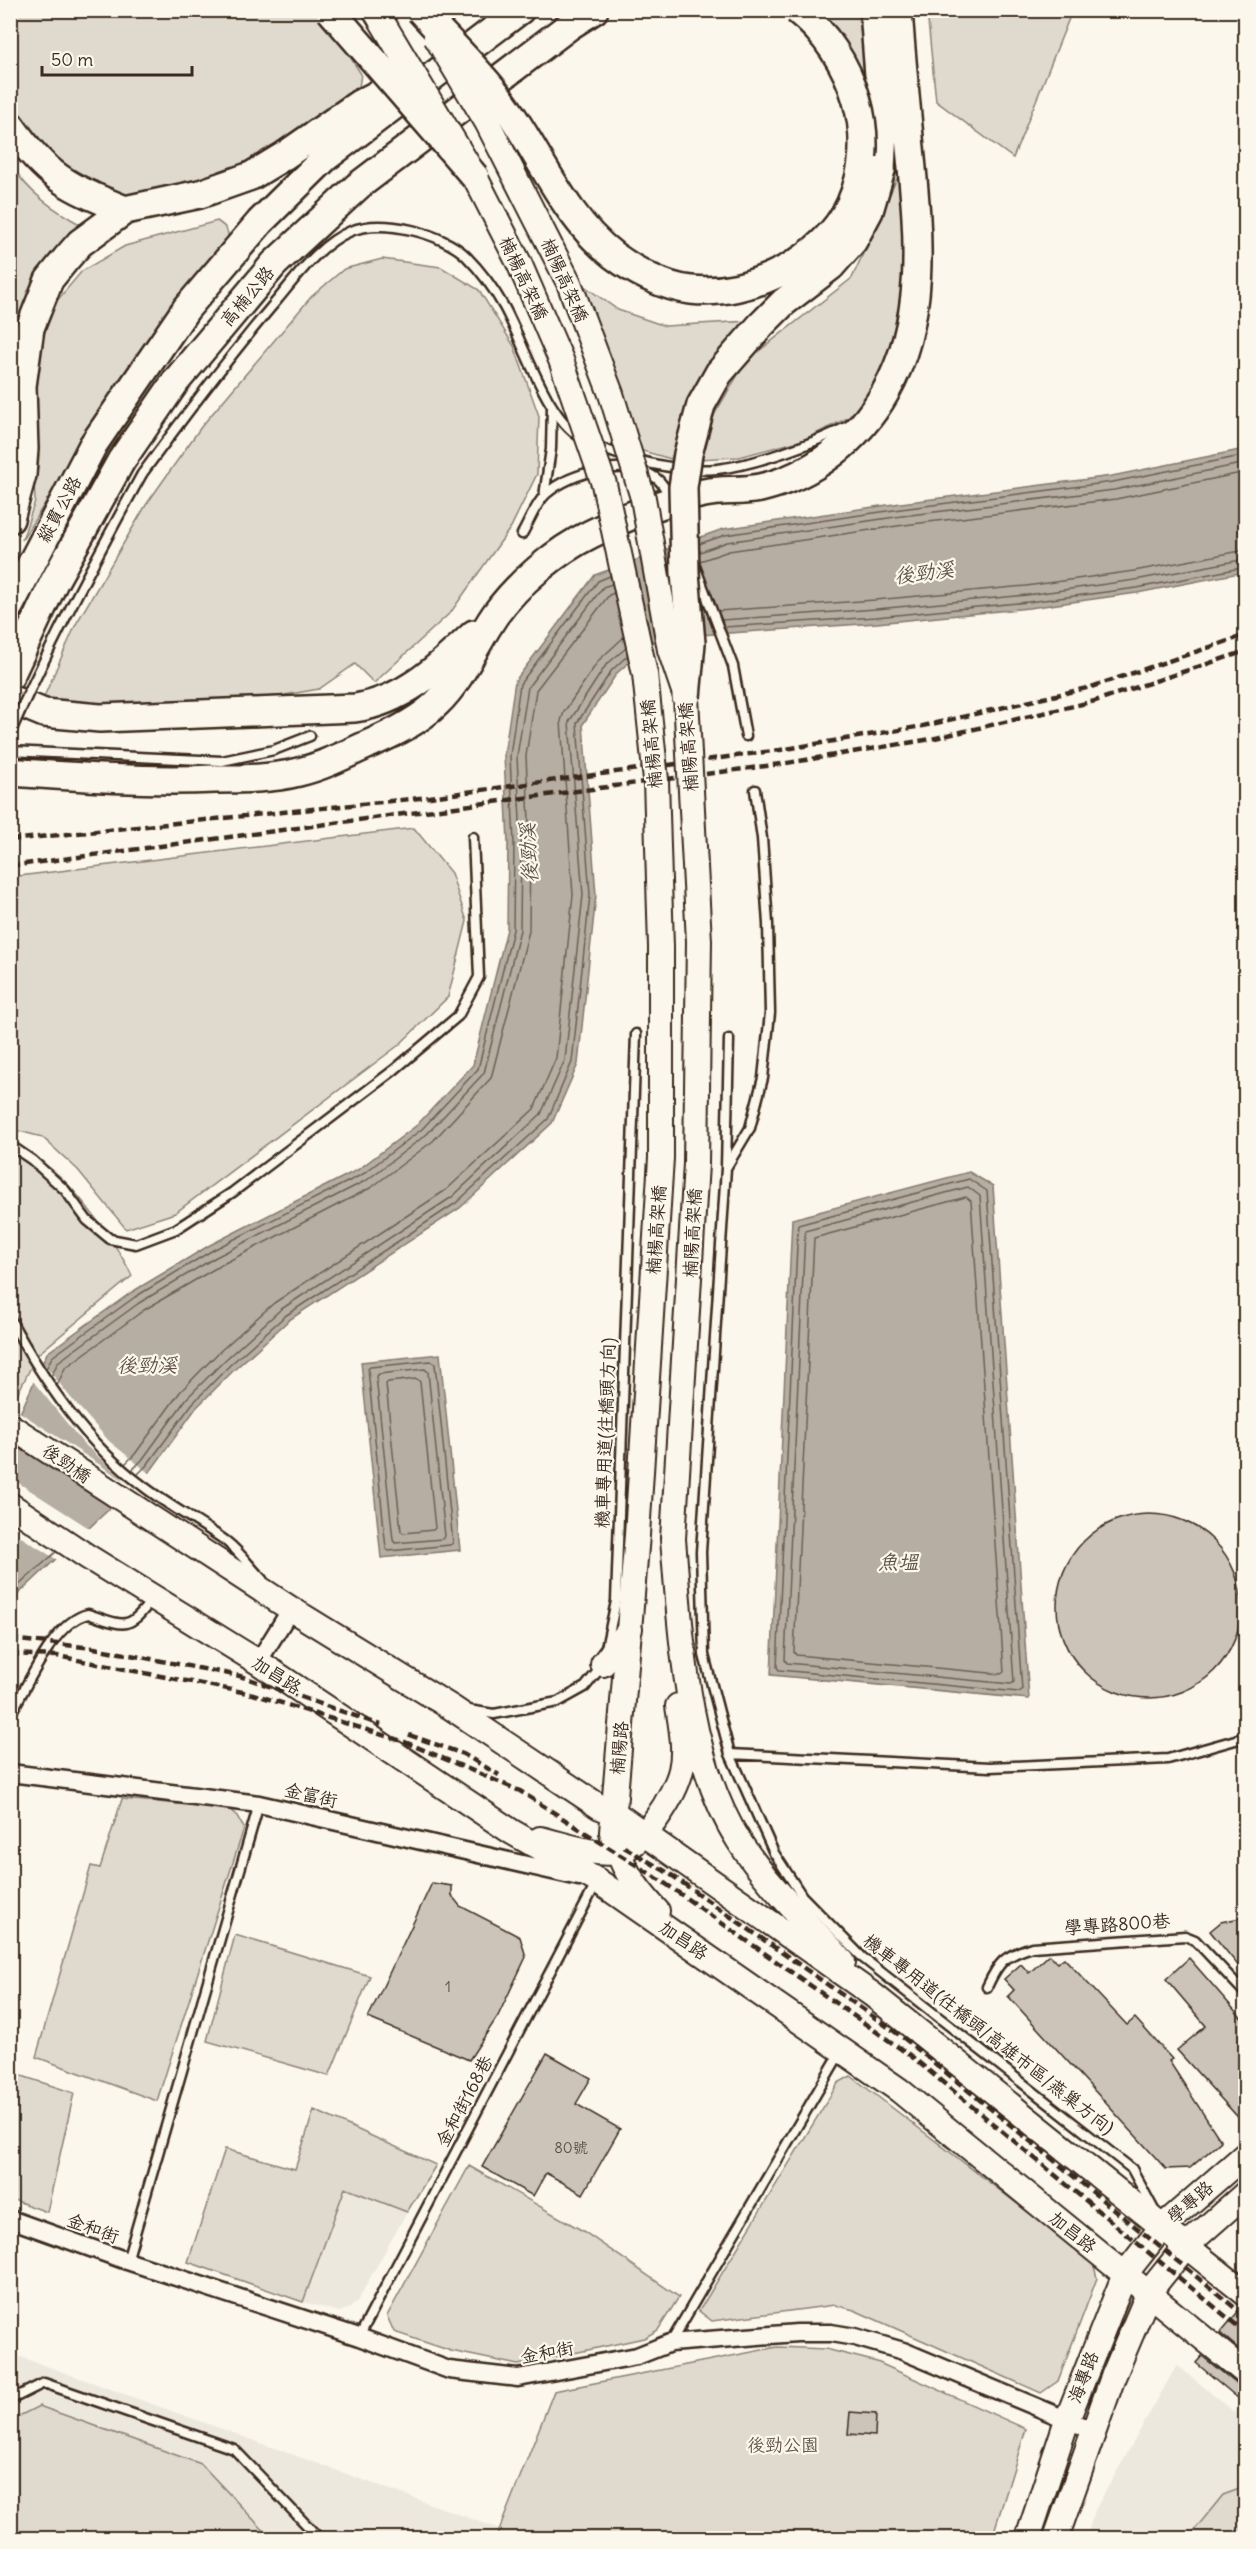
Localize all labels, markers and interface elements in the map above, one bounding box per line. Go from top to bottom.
scale bar [42,39,192,77]
text: 50 m [51,48,93,71]
street label: 楠楊高架橋 [495,232,553,324]
street label: 楠陽高架橋 [536,234,594,326]
street label: 高楠公路 [215,261,279,331]
street label: 縱貫公路 [32,472,86,546]
water label: 後勁溪 [893,556,956,588]
street label: 楠楊高架橋 [636,698,666,790]
street label: 楠陽高架橋 [673,701,703,793]
water label: 後勁溪 [514,821,542,884]
street label: 楠楊高架橋 [641,1184,671,1276]
street label: 楠陽高架橋 [678,1187,706,1279]
street label: 機車專用道(往橋頭方向) [590,1337,620,1529]
water label: 後勁溪 [117,1352,178,1377]
street label: 後勁橋 [38,1438,96,1488]
water label: 魚塭 [878,1549,920,1574]
street label: 加昌路 [248,1651,306,1699]
street label: 楠陽路 [605,1720,633,1776]
street label: 金富街 [282,1778,340,1812]
street label: 學專路800巷 [1063,1909,1171,1939]
street label: 加昌路 [655,1915,713,1965]
street label: 機車專用道(往橋頭/高雄市區/燕巢方向) [859,1929,1119,2139]
house number: 1 [445,1977,451,1996]
street label: 金和街168巷 [430,2051,498,2151]
house number: 80號 [554,2138,588,2157]
street label: 學專路 [1162,2176,1218,2228]
street label: 加昌路 [1045,2206,1101,2258]
street label: 金和街 [64,2208,122,2248]
street label: 金和街 [518,2336,576,2368]
street label: 海專路 [1063,2348,1103,2406]
park label: 後勁公園 [747,2433,819,2456]

